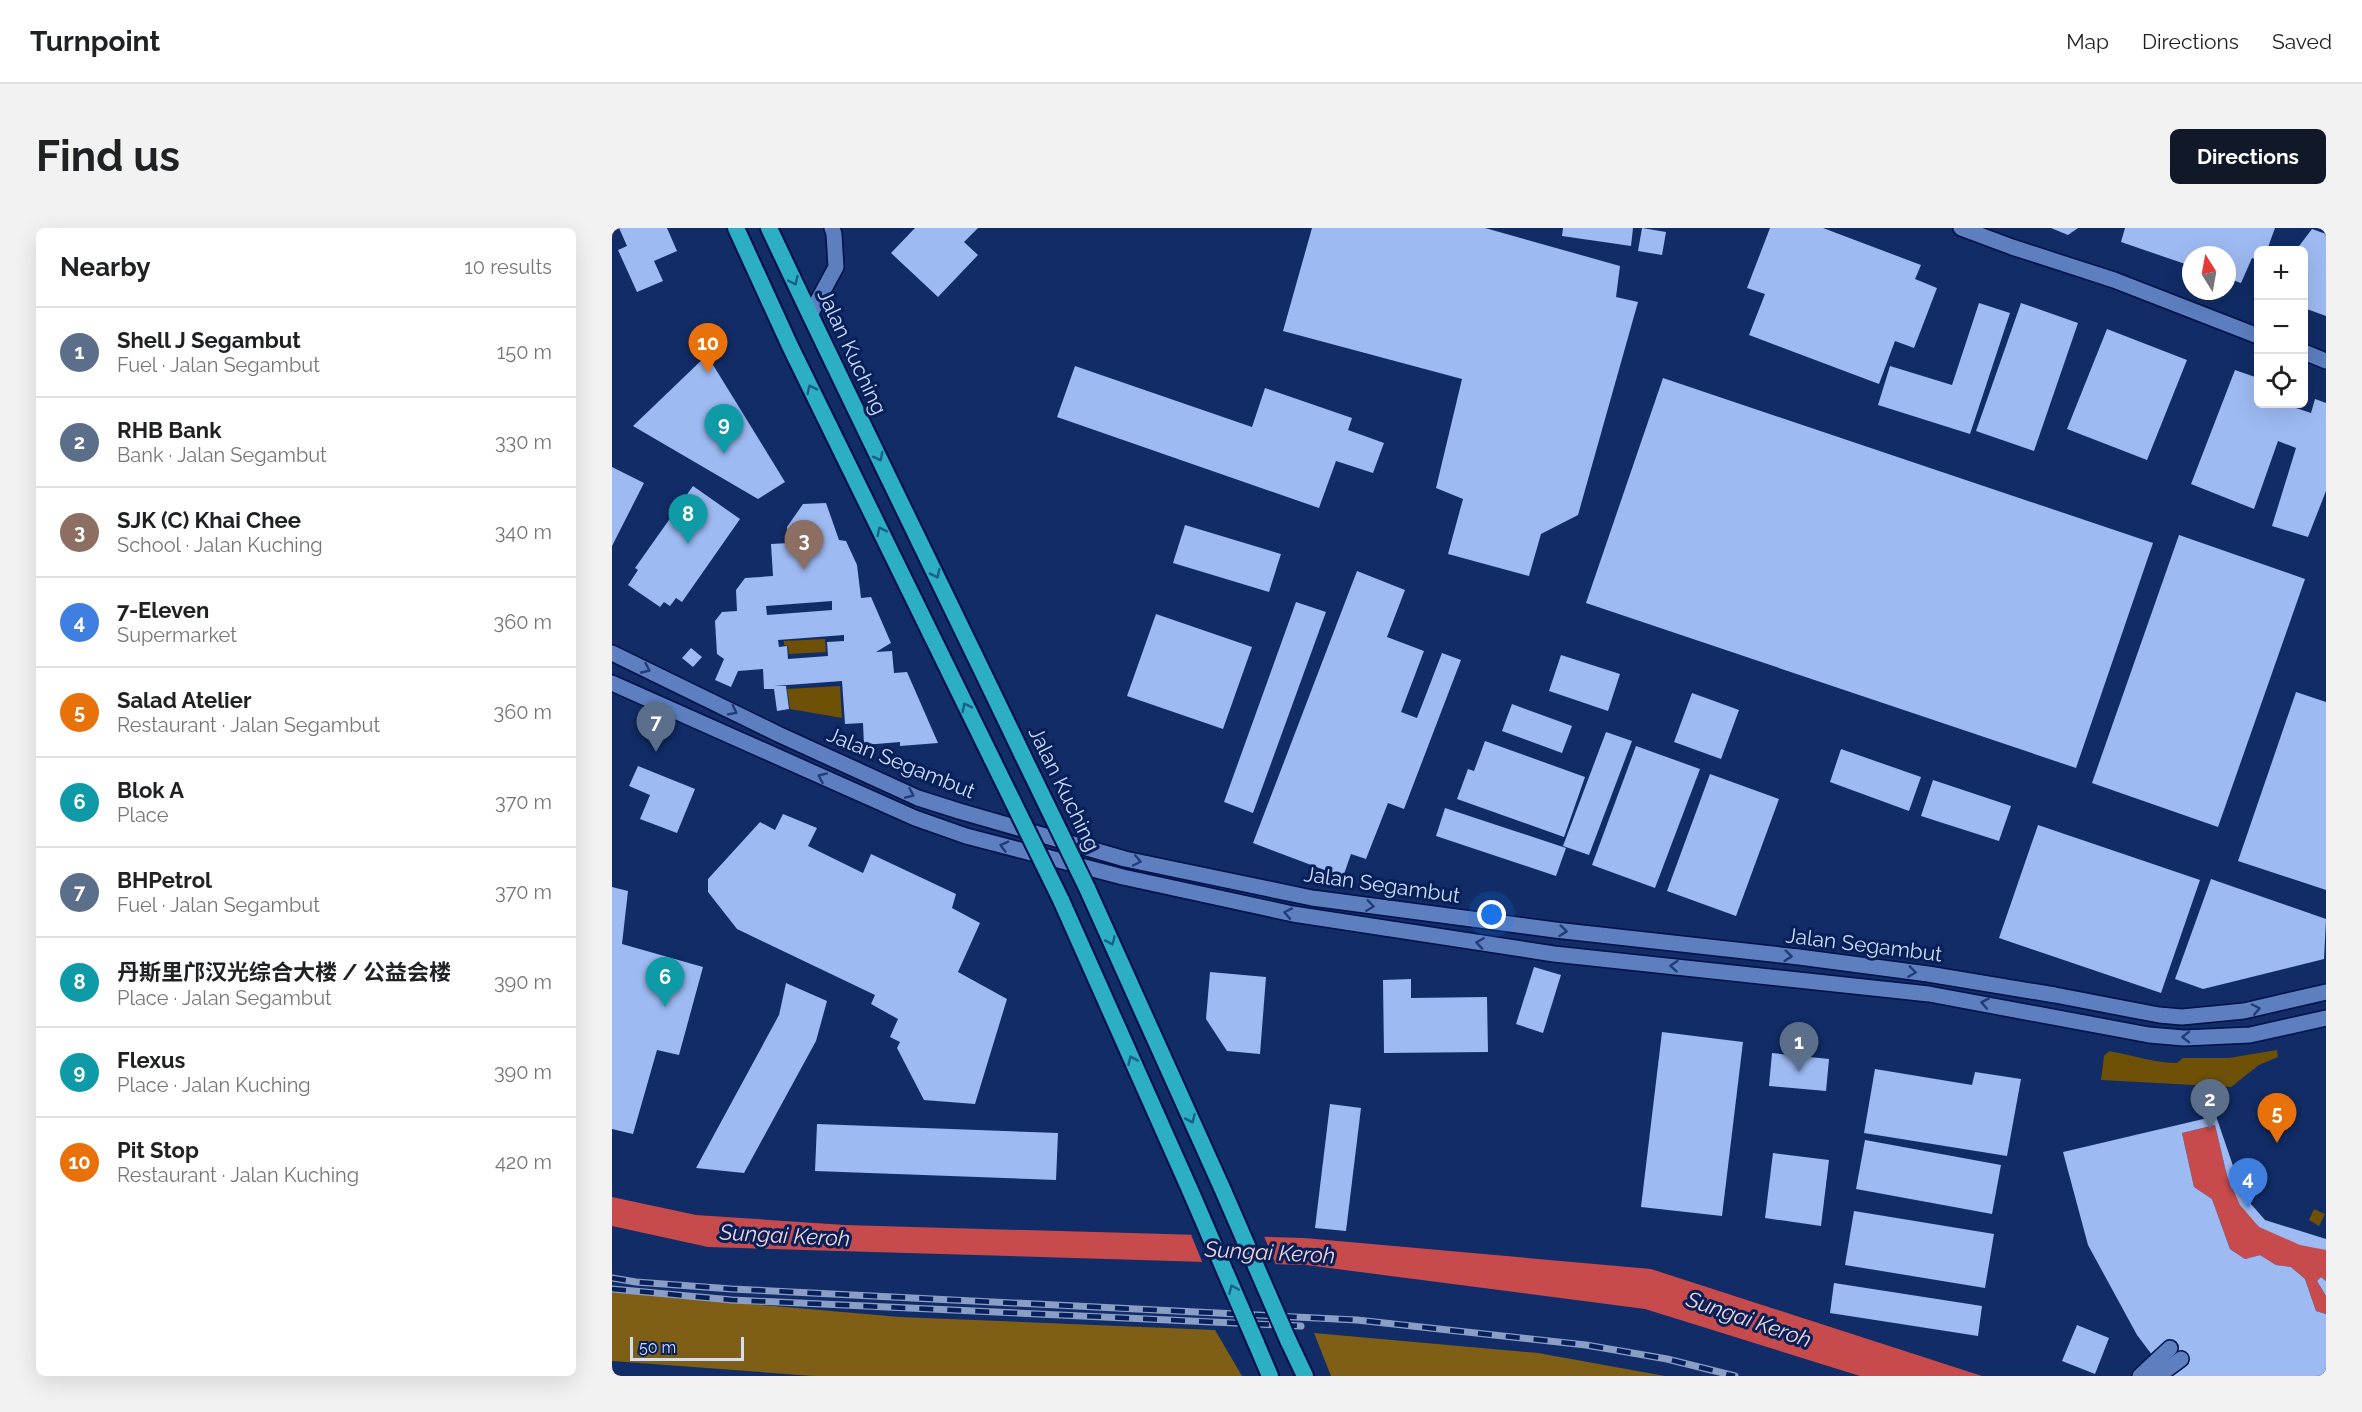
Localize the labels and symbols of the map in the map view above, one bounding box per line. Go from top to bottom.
north arrow [2182,246,2236,300]
one-way arrow [787,275,799,286]
street label: Jalan Kuching [813,285,892,418]
pin: 10 [688,324,728,373]
one-way arrow [807,384,819,395]
pin: 9 [704,404,744,454]
one-way arrow [871,450,883,461]
pin: 8 [668,494,708,544]
pin: 3 [784,520,824,570]
one-way arrow [877,527,888,538]
one-way arrow [928,567,940,578]
one-way arrow [640,662,651,674]
pin: 7 [636,702,675,752]
one-way arrow [962,702,974,713]
one-way arrow [727,704,738,716]
street label: Jalan Segambut [824,721,979,804]
street label: Jalan Kuching [1024,722,1105,855]
one-way arrow [818,772,829,784]
one-way arrow [904,786,915,798]
one-way arrow [999,841,1010,853]
one-way arrow [1132,854,1142,867]
street label: Jalan Segambut [1302,861,1462,908]
one-way arrow [1365,899,1375,911]
your location [1477,900,1506,929]
one-way arrow [1283,907,1293,920]
street label: Jalan Segambut [1784,923,1944,967]
one-way arrow [1559,924,1568,937]
one-way arrow [1104,935,1116,946]
one-way arrow [1476,937,1485,949]
one-way arrow [1784,949,1793,962]
pin: 6 [646,958,684,1007]
one-way arrow [1669,960,1678,973]
one-way arrow [1908,965,1917,977]
one-way arrow [1981,998,1990,1010]
one-way arrow [2250,1003,2260,1016]
pin: 1 [1780,1022,1818,1072]
one-way arrow [2181,1031,2190,1043]
one-way arrow [1127,1055,1139,1066]
pin: 2 [2190,1080,2230,1129]
pin: 5 [2258,1094,2296,1143]
one-way arrow [1184,1113,1196,1124]
pin: 4 [2228,1158,2268,1208]
water label: Sungai Keroh [718,1219,851,1251]
water label: Sungai Keroh [1203,1236,1336,1268]
one-way arrow [1228,1285,1240,1296]
water label: Sungai Keroh [1682,1285,1815,1353]
scale bar [630,1334,744,1362]

